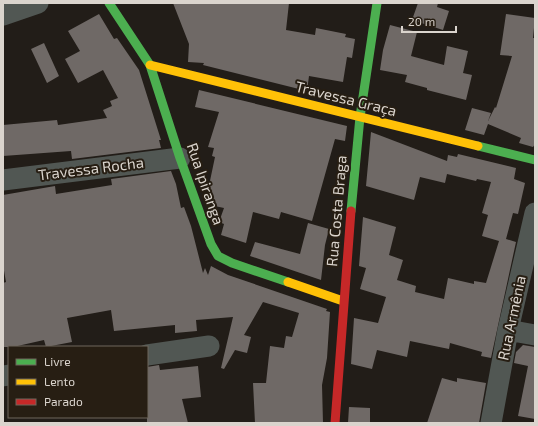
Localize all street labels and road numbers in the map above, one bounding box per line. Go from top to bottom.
street label: Travessa Graça [294,77,399,120]
street label: Rua Ipiranga [184,140,228,227]
street label: Travessa Rocha [37,153,145,183]
street label: Rua Costa Braga [322,155,350,267]
street label: Rua Armênia [493,274,529,362]

